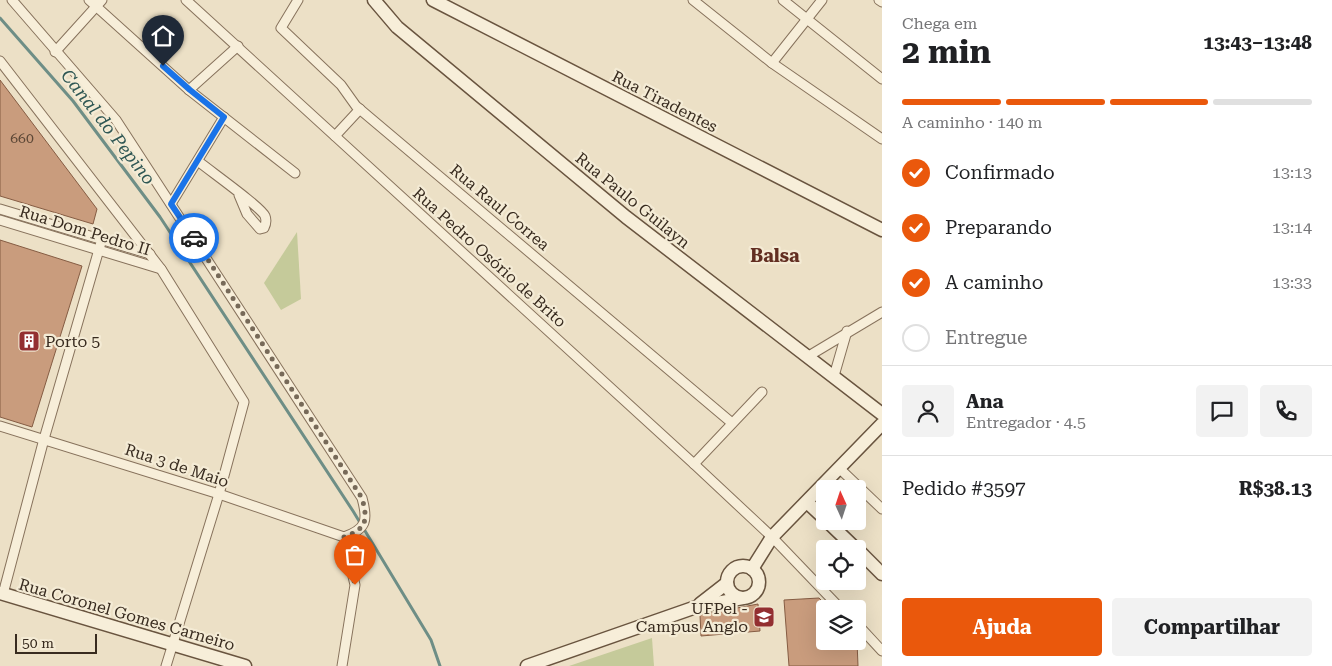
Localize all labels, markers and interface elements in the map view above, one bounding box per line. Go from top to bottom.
text: Chega em [902,14,977,33]
pin [142,15,184,66]
icon: home [149,22,177,50]
text: 13:43–13:48 [1203,31,1312,54]
text: 2 min [902,33,991,71]
water label: Canal do Pepino [57,65,160,188]
street label: Rua Tiradentes [609,67,721,136]
text: A caminho · 140 m [902,113,1042,132]
house number: 660 [10,130,34,146]
street label: Rua Paulo Guilayn [572,148,694,252]
icon: check [902,159,930,187]
street label: Rua Raul Correa [446,160,553,255]
text: Confirmado [945,161,1055,184]
text: 13:13 [1272,163,1312,182]
street label: Rua Pedro Osório de Brito [409,184,570,331]
street label: Rua Dom Pedro II [17,202,153,259]
courier [169,213,219,263]
icon: check [902,214,930,242]
text: Preparando [945,216,1052,239]
text: 13:14 [1272,218,1312,237]
icon: car [180,224,208,252]
district label: Balsa [750,245,800,266]
icon: check [902,269,930,297]
text: A caminho [945,271,1043,294]
text: 13:33 [1272,273,1312,292]
text: Entregue [945,326,1028,349]
building icon: Porto 5 [17,329,41,353]
place label: Porto 5 [45,332,100,351]
button: person [902,385,954,437]
button: chat [1196,385,1248,437]
button: phone [1260,385,1312,437]
text: Ana [966,390,1004,413]
text: Entregador · 4.5 [966,413,1086,432]
street label: Rua 3 de Maio [122,440,231,491]
text: Pedido #3597 [902,477,1026,500]
text: R$38.13 [1239,477,1312,500]
north arrow [816,480,866,530]
map controls [816,480,866,650]
pin [334,534,376,585]
button: locate [816,540,866,590]
icon: bag [341,541,369,569]
street label: Rua Coronel Gomes Carneiro [17,574,237,655]
button: Ajuda [902,598,1102,656]
button: Compartilhar [1112,598,1312,656]
place label: UFPel - Campus Anglo [636,599,748,636]
button: layers [816,600,866,650]
school or university icon: UFPel - Campus Anglo [752,605,776,629]
scale bar [15,631,98,654]
text: 50 m [22,635,54,651]

